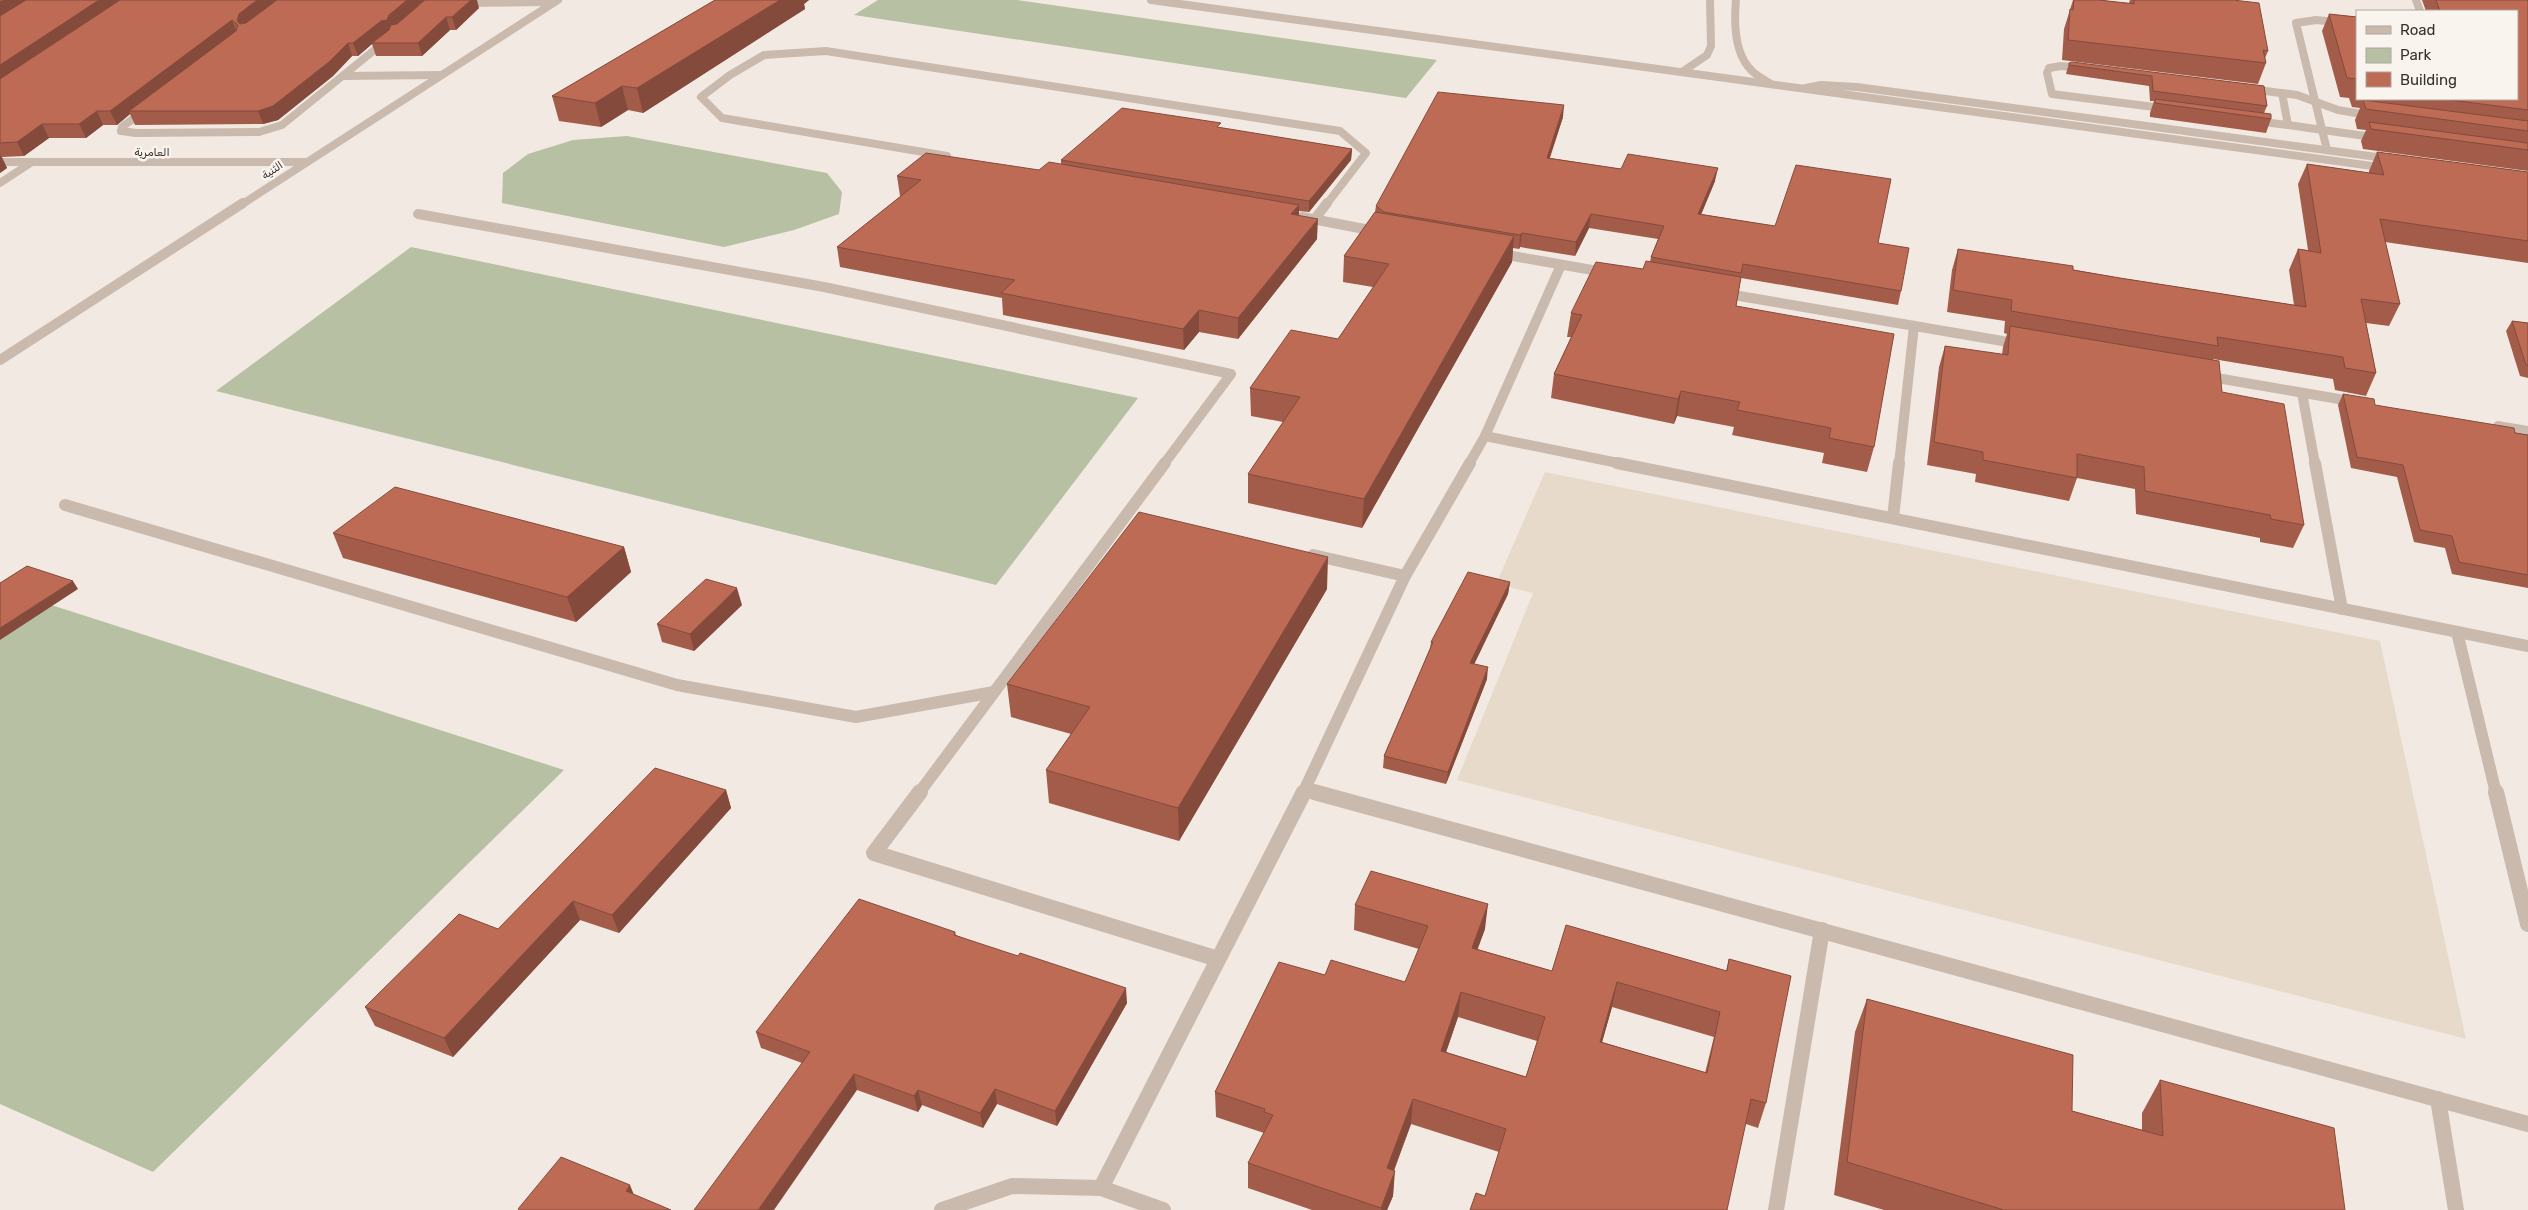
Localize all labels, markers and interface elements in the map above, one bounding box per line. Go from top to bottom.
legend [2356,10,2518,100]
text: Road [2400,21,2436,39]
text: Park [2400,46,2431,64]
text: Building [2400,71,2457,89]
street label: العامرية [134,146,170,159]
street label: الثنية [259,159,285,182]

